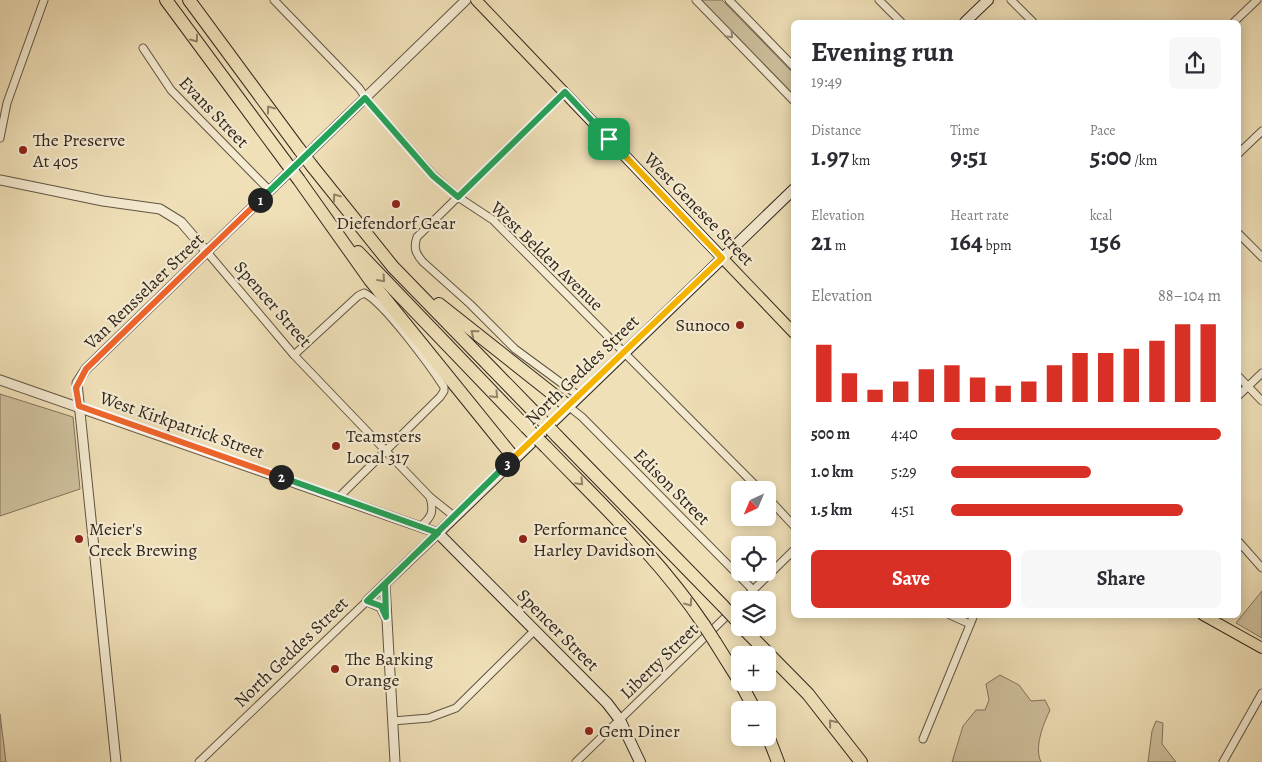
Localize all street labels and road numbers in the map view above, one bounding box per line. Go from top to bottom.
street label: Evans Street [174,71,254,153]
street label: West Genesee Street [638,146,759,271]
street label: West Belden Avenue [485,195,609,316]
street label: Van Rensselaer Street [78,228,209,355]
street label: Spencer Street [229,256,317,352]
street label: North Geddes Street [520,309,644,431]
street label: West Kirkpatrick Street [96,385,268,464]
street label: Edison Street [629,444,715,530]
street label: Spencer Street [512,584,604,676]
street label: North Geddes Street [229,591,353,713]
street label: Liberty Street [615,618,703,704]

